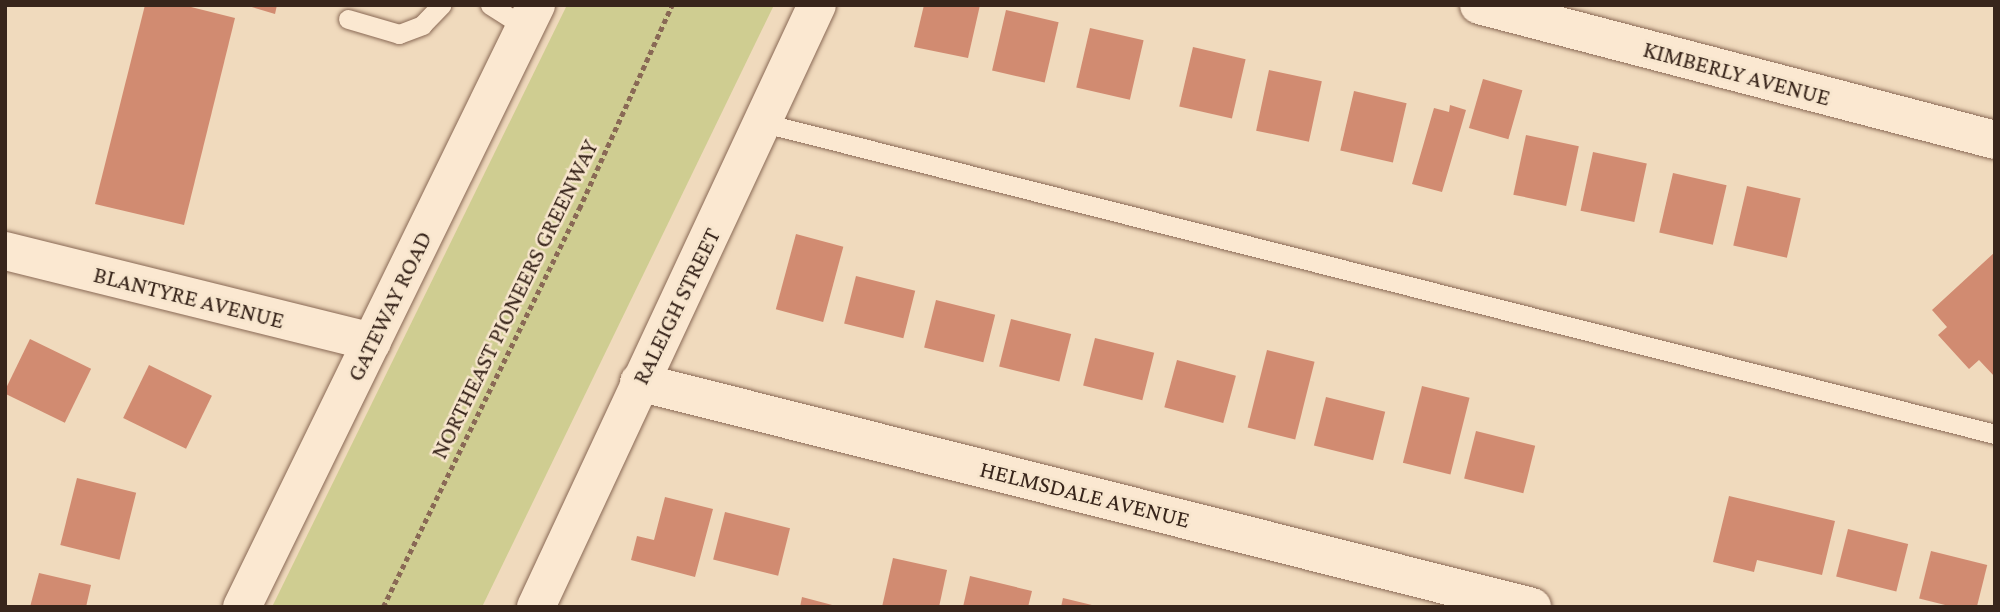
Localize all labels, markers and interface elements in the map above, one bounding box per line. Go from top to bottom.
street label: KIMBERLY AVENUE [1640,34,1834,112]
street label: NORTHEAST PIONEERS GREENWAY [424,135,604,463]
street label: RALEIGH STREET [626,223,726,389]
street label: GATEWAY ROAD [340,226,438,386]
street label: BLANTYRE AVENUE [91,259,287,335]
street label: HELMSDALE AVENUE [977,454,1193,534]

